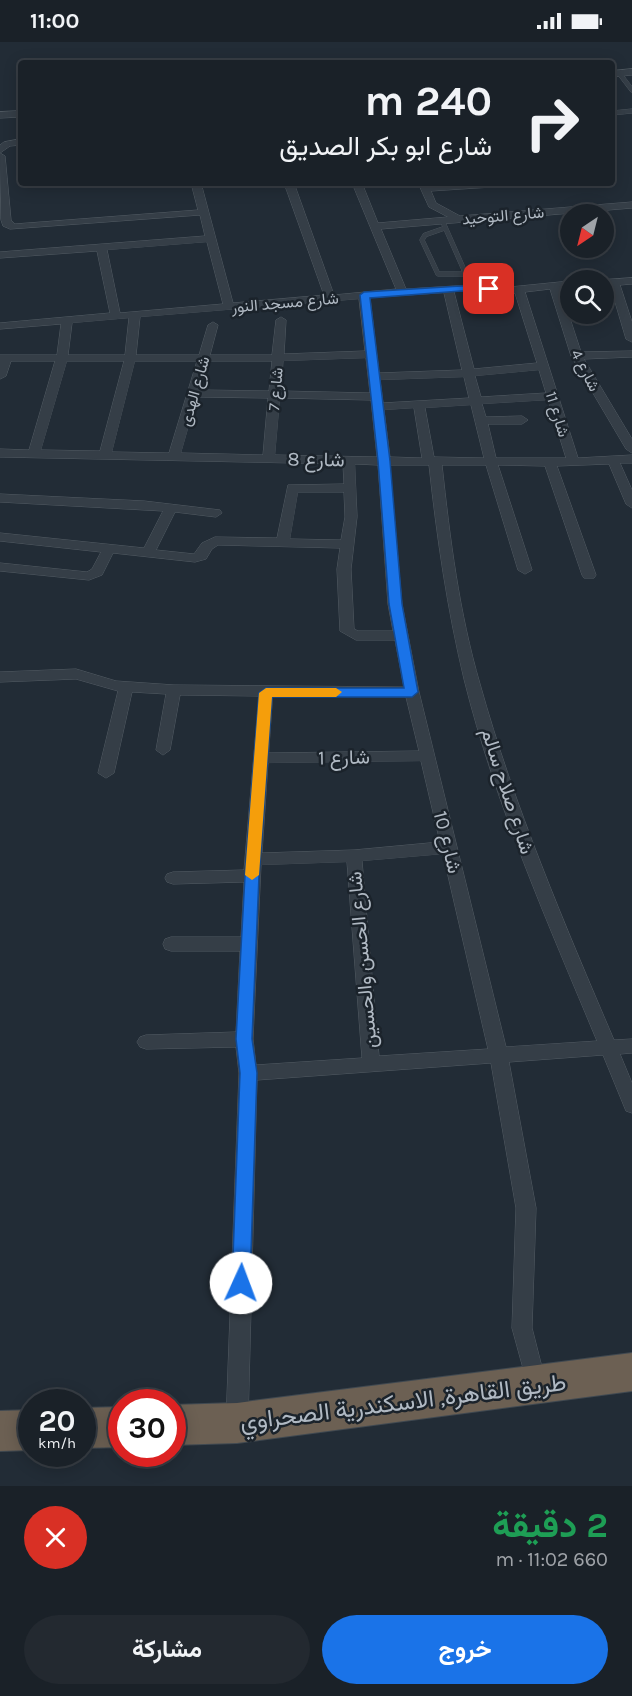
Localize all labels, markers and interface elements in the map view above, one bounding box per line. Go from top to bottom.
text: 11:00 [30,8,79,34]
text: 240 m [365,76,492,126]
icon: right [513,84,591,162]
text: شارع ابو بكر الصديق [279,130,492,162]
street label: شارع التوحيد [461,202,545,231]
north arrow [560,204,614,258]
map controls [560,204,614,324]
pin [463,263,514,314]
button: search [560,270,614,324]
icon: arrive [472,272,505,305]
street label: شارع مسجد النور [230,288,340,319]
street label: شارع 4 [565,346,604,395]
street label: شارع الهدى [175,354,215,429]
street label: شارع 7 [264,367,289,412]
street label: شارع 11 [540,389,573,440]
street label: شارع 8 [287,448,345,473]
street label: شارع صلاح سالم [474,725,539,858]
street label: شارع 1 [318,746,370,771]
street label: شارع 10 [427,809,466,876]
street label: شارع الحسن والحسين [343,870,384,1049]
position arrow [209,1251,273,1315]
street label: طريق القاهرة, الاسكندرية الصحراوي [238,1368,568,1441]
speed limit sign: 30 [108,1389,186,1467]
text: 20 [38,1403,76,1439]
text: km/h [38,1434,76,1452]
text: 2 دقيقة [492,1504,608,1546]
button: close [24,1506,87,1569]
text: 660 m · 11:02 [495,1548,608,1571]
button: مشاركة [24,1615,310,1684]
button: خروج [322,1615,608,1684]

